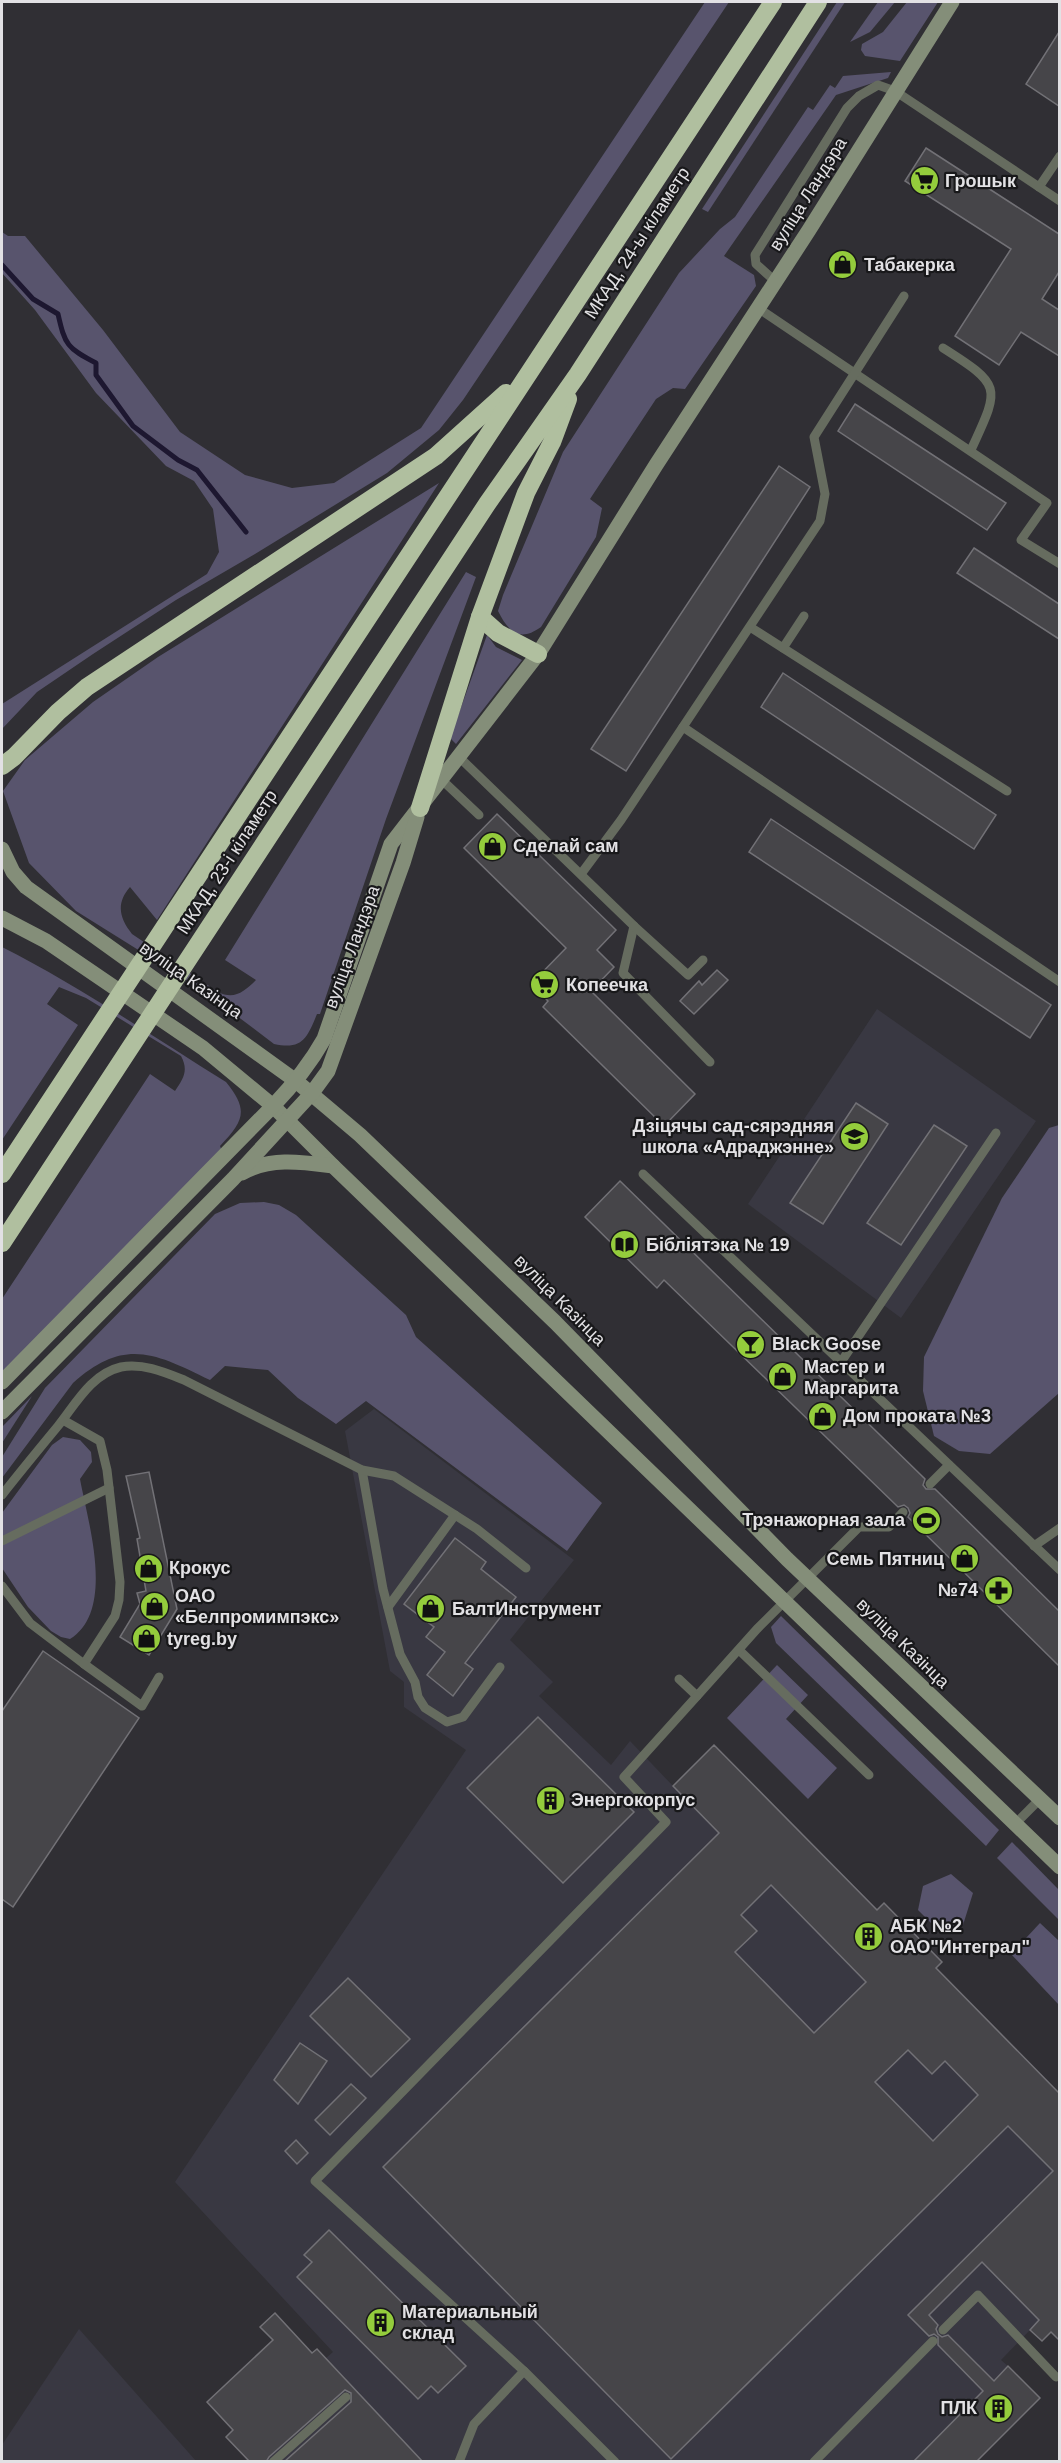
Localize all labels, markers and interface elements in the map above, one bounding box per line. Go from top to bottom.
street label: вуліца Ландэра [765,133,851,254]
street label: МКАД, 24-ы кіламетр [581,163,693,323]
supermarket icon: Грошык [908,165,940,197]
place label: Грошык [945,171,1017,191]
shop icon: Табакерка [827,249,859,281]
place label: Табакерка [864,255,956,275]
street label: МКАД, 23-і кіламетр [173,786,281,938]
shop icon: Сделай сам [476,830,508,862]
place label: Сделай сам [513,836,619,856]
street label: вуліца Ландэра [320,882,384,1011]
street label: вуліца Казінца [136,937,247,1023]
supermarket icon: Копеечка [529,969,561,1001]
place label: Копеечка [566,975,649,995]
place label: Дзіцячы сад-сярэдняя школа «Адраджэнне» [632,1116,834,1157]
school or university icon: Дзіцячы сад-сярэдняя школа «Адраджэнне» [839,1120,871,1152]
library icon: Бібліятэка № 19 [609,1229,641,1261]
place label: Бібліятэка № 19 [646,1235,789,1255]
street label: вуліца Казінца [510,1250,610,1350]
bar icon: Black Goose [735,1328,767,1360]
place label: Black Goose [772,1334,881,1354]
place label: Мастер и Маргарита [804,1357,900,1398]
shop icon: Мастер и Маргарита [767,1361,799,1393]
shop icon: Дом проката №3 [806,1400,838,1432]
place label: Дом проката №3 [843,1406,991,1426]
sports icon: Трэнажорная зала [910,1504,942,1536]
place label: Трэнажорная зала [742,1510,906,1530]
shop icon: Семь Пятниц [949,1543,981,1575]
place label: Семь Пятниц [827,1549,944,1569]
shop icon: Крокус [132,1552,164,1584]
place label: Крокус [169,1558,231,1578]
pharmacy icon: №74 [983,1574,1015,1606]
place label: №74 [938,1580,978,1600]
place label: ОАО «Белпромимпэкс» [175,1586,339,1627]
shop icon: ОАО «Белпромимпэкс» [138,1590,170,1622]
shop icon: БалтИнструмент [415,1593,447,1625]
street label: вуліца Казінца [853,1594,954,1693]
place label: БалтИнструмент [452,1599,602,1619]
shop icon: tyreg.by [130,1623,162,1655]
place label: tyreg.by [167,1629,237,1649]
building icon: Энергокорпус [534,1784,566,1816]
place label: Энергокорпус [571,1790,695,1810]
place label: АБК №2 ОАО"Интеграл" [890,1916,1030,1957]
building icon: АБК №2 ОАО"Интеграл" [853,1920,885,1952]
place label: Материальный склад [402,2302,538,2343]
building icon: Материальный склад [365,2306,397,2338]
building icon: ПЛК [982,2392,1014,2424]
place label: ПЛК [940,2398,978,2418]

